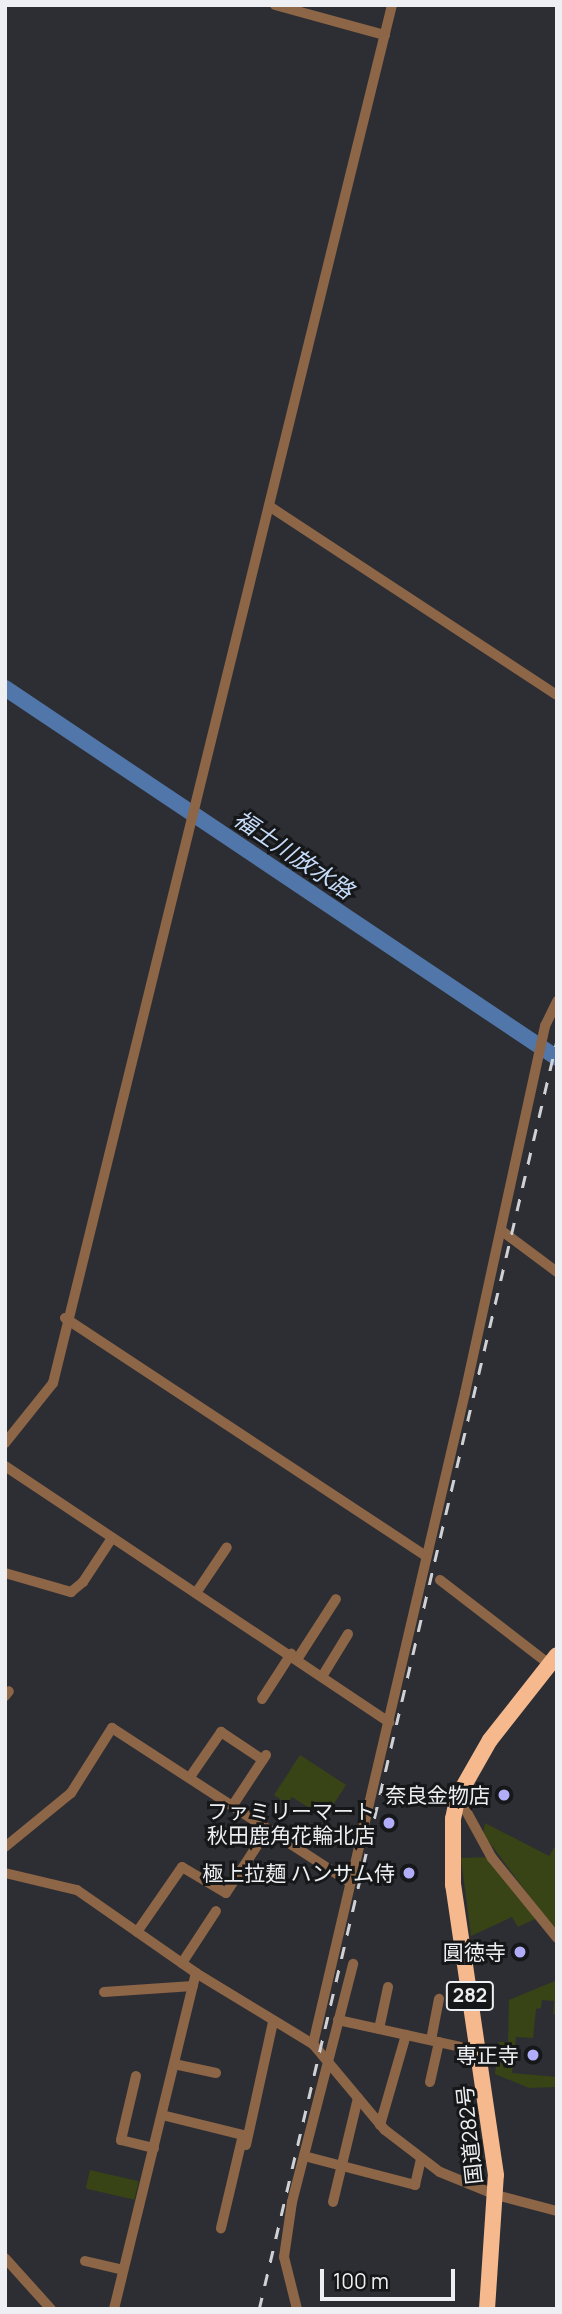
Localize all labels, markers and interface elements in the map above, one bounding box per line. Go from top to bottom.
water label: 福士川放水路 [229,804,359,904]
place label: 奈良金物店 [385,1782,490,1808]
marker: 奈良金物店 [496,1787,512,1803]
place label: ファミリーマート 秋田鹿角花輪北店 [207,1798,375,1848]
marker: ファミリーマート 秋田鹿角花輪北店 [381,1815,397,1831]
place label: 極上拉麺 ハンサム侍 [202,1860,395,1886]
marker: 極上拉麺 ハンサム侍 [401,1865,417,1881]
place label: 圓徳寺 [443,1939,506,1965]
marker: 圓徳寺 [512,1944,528,1960]
road number: 282 [446,1980,494,2012]
place label: 専正寺 [456,2042,519,2068]
marker: 専正寺 [525,2047,541,2063]
street label: 国道282号 [451,2084,487,2186]
scale bar [324,2254,459,2298]
text: 100 m [333,2267,389,2295]

